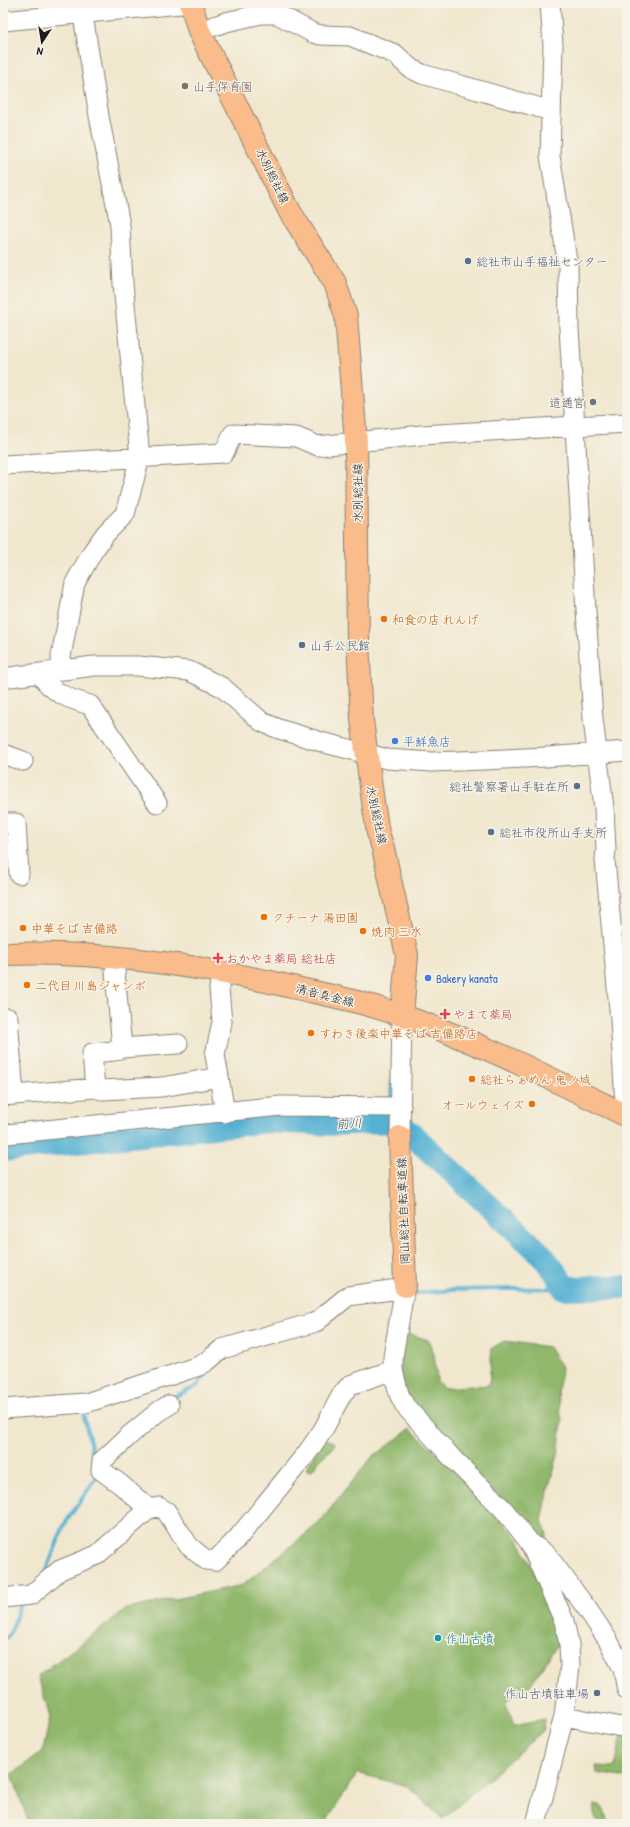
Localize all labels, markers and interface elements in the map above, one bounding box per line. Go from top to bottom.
north arrow [22,22,62,62]
text: N [35,44,44,59]
place label: 山手保育園 [193,78,253,95]
marker: 山手保育園 [180,81,190,91]
street label: 水別総社線 [252,145,294,207]
place label: 総社市山手福祉センター [476,253,608,270]
marker: 総社市山手福祉センター [463,256,473,266]
place label: 道通宮 [549,394,585,411]
marker: 道通宮 [588,397,598,407]
street label: 水別総社線 [349,463,366,523]
place label: 和食の店 れんげ [392,611,479,628]
marker: 和食の店 れんげ [379,614,389,624]
place label: 山手公民館 [310,637,370,654]
marker: 山手公民館 [297,640,307,650]
place label: 平鮮魚店 [403,733,451,750]
marker: 平鮮魚店 [390,736,400,746]
place label: 総社警察署山手駐在所 [449,778,569,795]
marker: 総社警察署山手駐在所 [572,781,582,791]
street label: 水別総社線 [362,784,392,846]
place label: 総社市役所山手支所 [499,824,607,841]
marker: 総社市役所山手支所 [486,827,496,837]
place label: クチーナ 湯田園 [272,909,359,926]
marker: クチーナ 湯田園 [259,912,269,922]
place label: 中華そば 吉備路 [31,920,118,937]
marker: 中華そば 吉備路 [18,923,28,933]
place label: 焼肉 三水 [371,923,422,940]
marker: 焼肉 三水 [358,926,368,936]
place label: おかやま薬局 総社店 [226,950,337,967]
marker: おかやま薬局 総社店 [213,953,223,963]
place label: Bakery kanata [436,970,498,987]
marker: Bakery kanata [423,973,433,983]
place label: 二代目 川島ジャンボ [35,977,146,994]
street label: 清音真金線 [294,979,356,1011]
marker: 二代目 川島ジャンボ [22,980,32,990]
place label: やまて薬局 [453,1006,513,1023]
marker: やまて薬局 [440,1009,450,1019]
place label: すわき後楽中華そば 吉備路店 [319,1025,478,1042]
marker: すわき後楽中華そば 吉備路店 [306,1028,316,1038]
place label: 総社らぁめん 鬼ノ城 [480,1071,591,1088]
marker: 総社らぁめん 鬼ノ城 [467,1074,477,1084]
place label: オールウェイズ [441,1096,524,1113]
marker: オールウェイズ [527,1099,537,1109]
water label: 前川 [336,1113,362,1133]
street label: 岡山総社自転車道線 [393,1157,413,1265]
place label: 作山古墳 [446,1630,494,1647]
marker: 作山古墳 [433,1633,443,1643]
place label: 作山古墳駐車場 [505,1685,589,1702]
marker: 作山古墳駐車場 [592,1688,602,1698]

